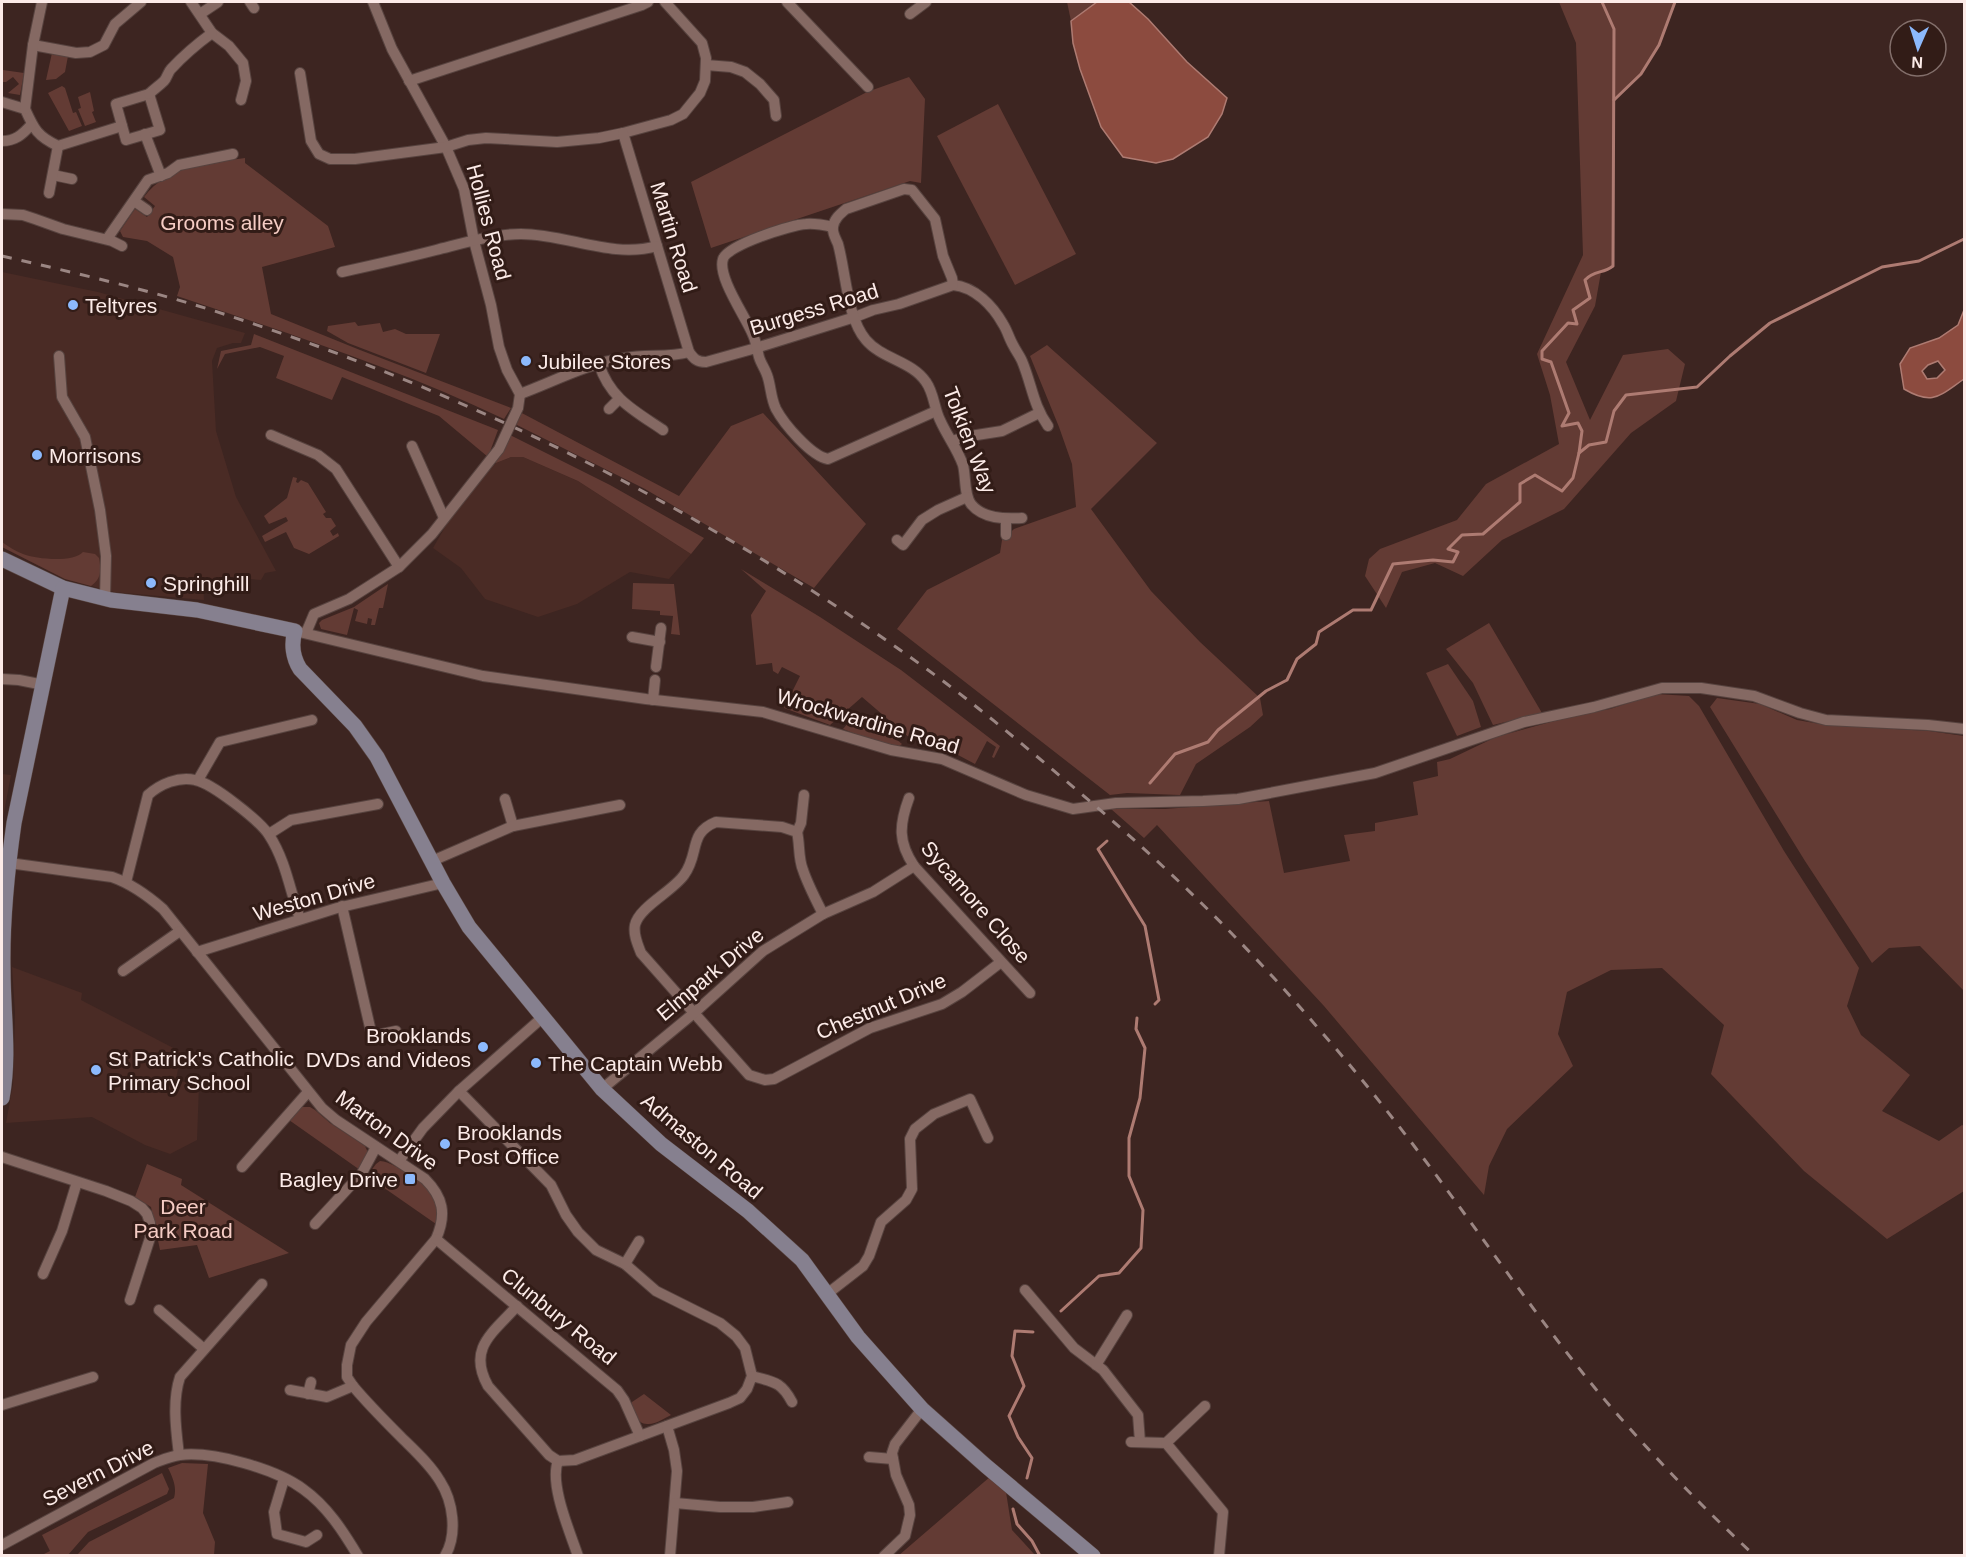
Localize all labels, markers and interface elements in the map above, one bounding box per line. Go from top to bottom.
north arrow [1888,18,1948,78]
text: N [1911,54,1923,71]
street label: Hollies Road [462,162,516,282]
street label: Martin Road [646,179,702,295]
park label: Grooms alley [160,211,284,234]
street label: Burgess Road [747,279,881,339]
place label: Teltyres [85,294,157,317]
marker: Teltyres [66,298,80,312]
place label: Jubilee Stores [538,350,671,373]
marker: Jubilee Stores [519,354,533,368]
street label: Tolkien Way [939,383,1001,497]
place label: Morrisons [49,444,141,467]
marker: Morrisons [30,448,44,462]
place label: Springhill [163,572,249,595]
marker: Springhill [144,576,158,590]
street label: Wrockwardine Road [774,684,962,758]
street label: Sycamore Close [917,836,1035,968]
street label: Weston Drive [250,869,378,925]
street label: Elmpark Drive [652,923,768,1025]
street label: Chestnut Drive [813,968,949,1044]
place label: Brooklands DVDs and Videos [306,1024,471,1071]
marker: Brooklands DVDs and Videos [476,1040,490,1054]
place label: St Patrick's Catholic Primary School [108,1047,294,1094]
place label: The Captain Webb [548,1052,723,1075]
marker: The Captain Webb [529,1056,543,1070]
marker: St Patrick's Catholic Primary School [89,1063,103,1077]
street label: Marton Drive [332,1085,442,1175]
street label: Admaston Road [637,1089,767,1203]
place label: Brooklands Post Office [457,1121,562,1168]
marker: Brooklands Post Office [438,1137,452,1151]
place label: Bagley Drive [279,1168,398,1191]
marker: Bagley Drive [403,1172,417,1186]
park label: Deer Park Road [133,1195,233,1242]
street label: Clunbury Road [497,1263,621,1369]
street label: Severn Drive [39,1435,157,1511]

